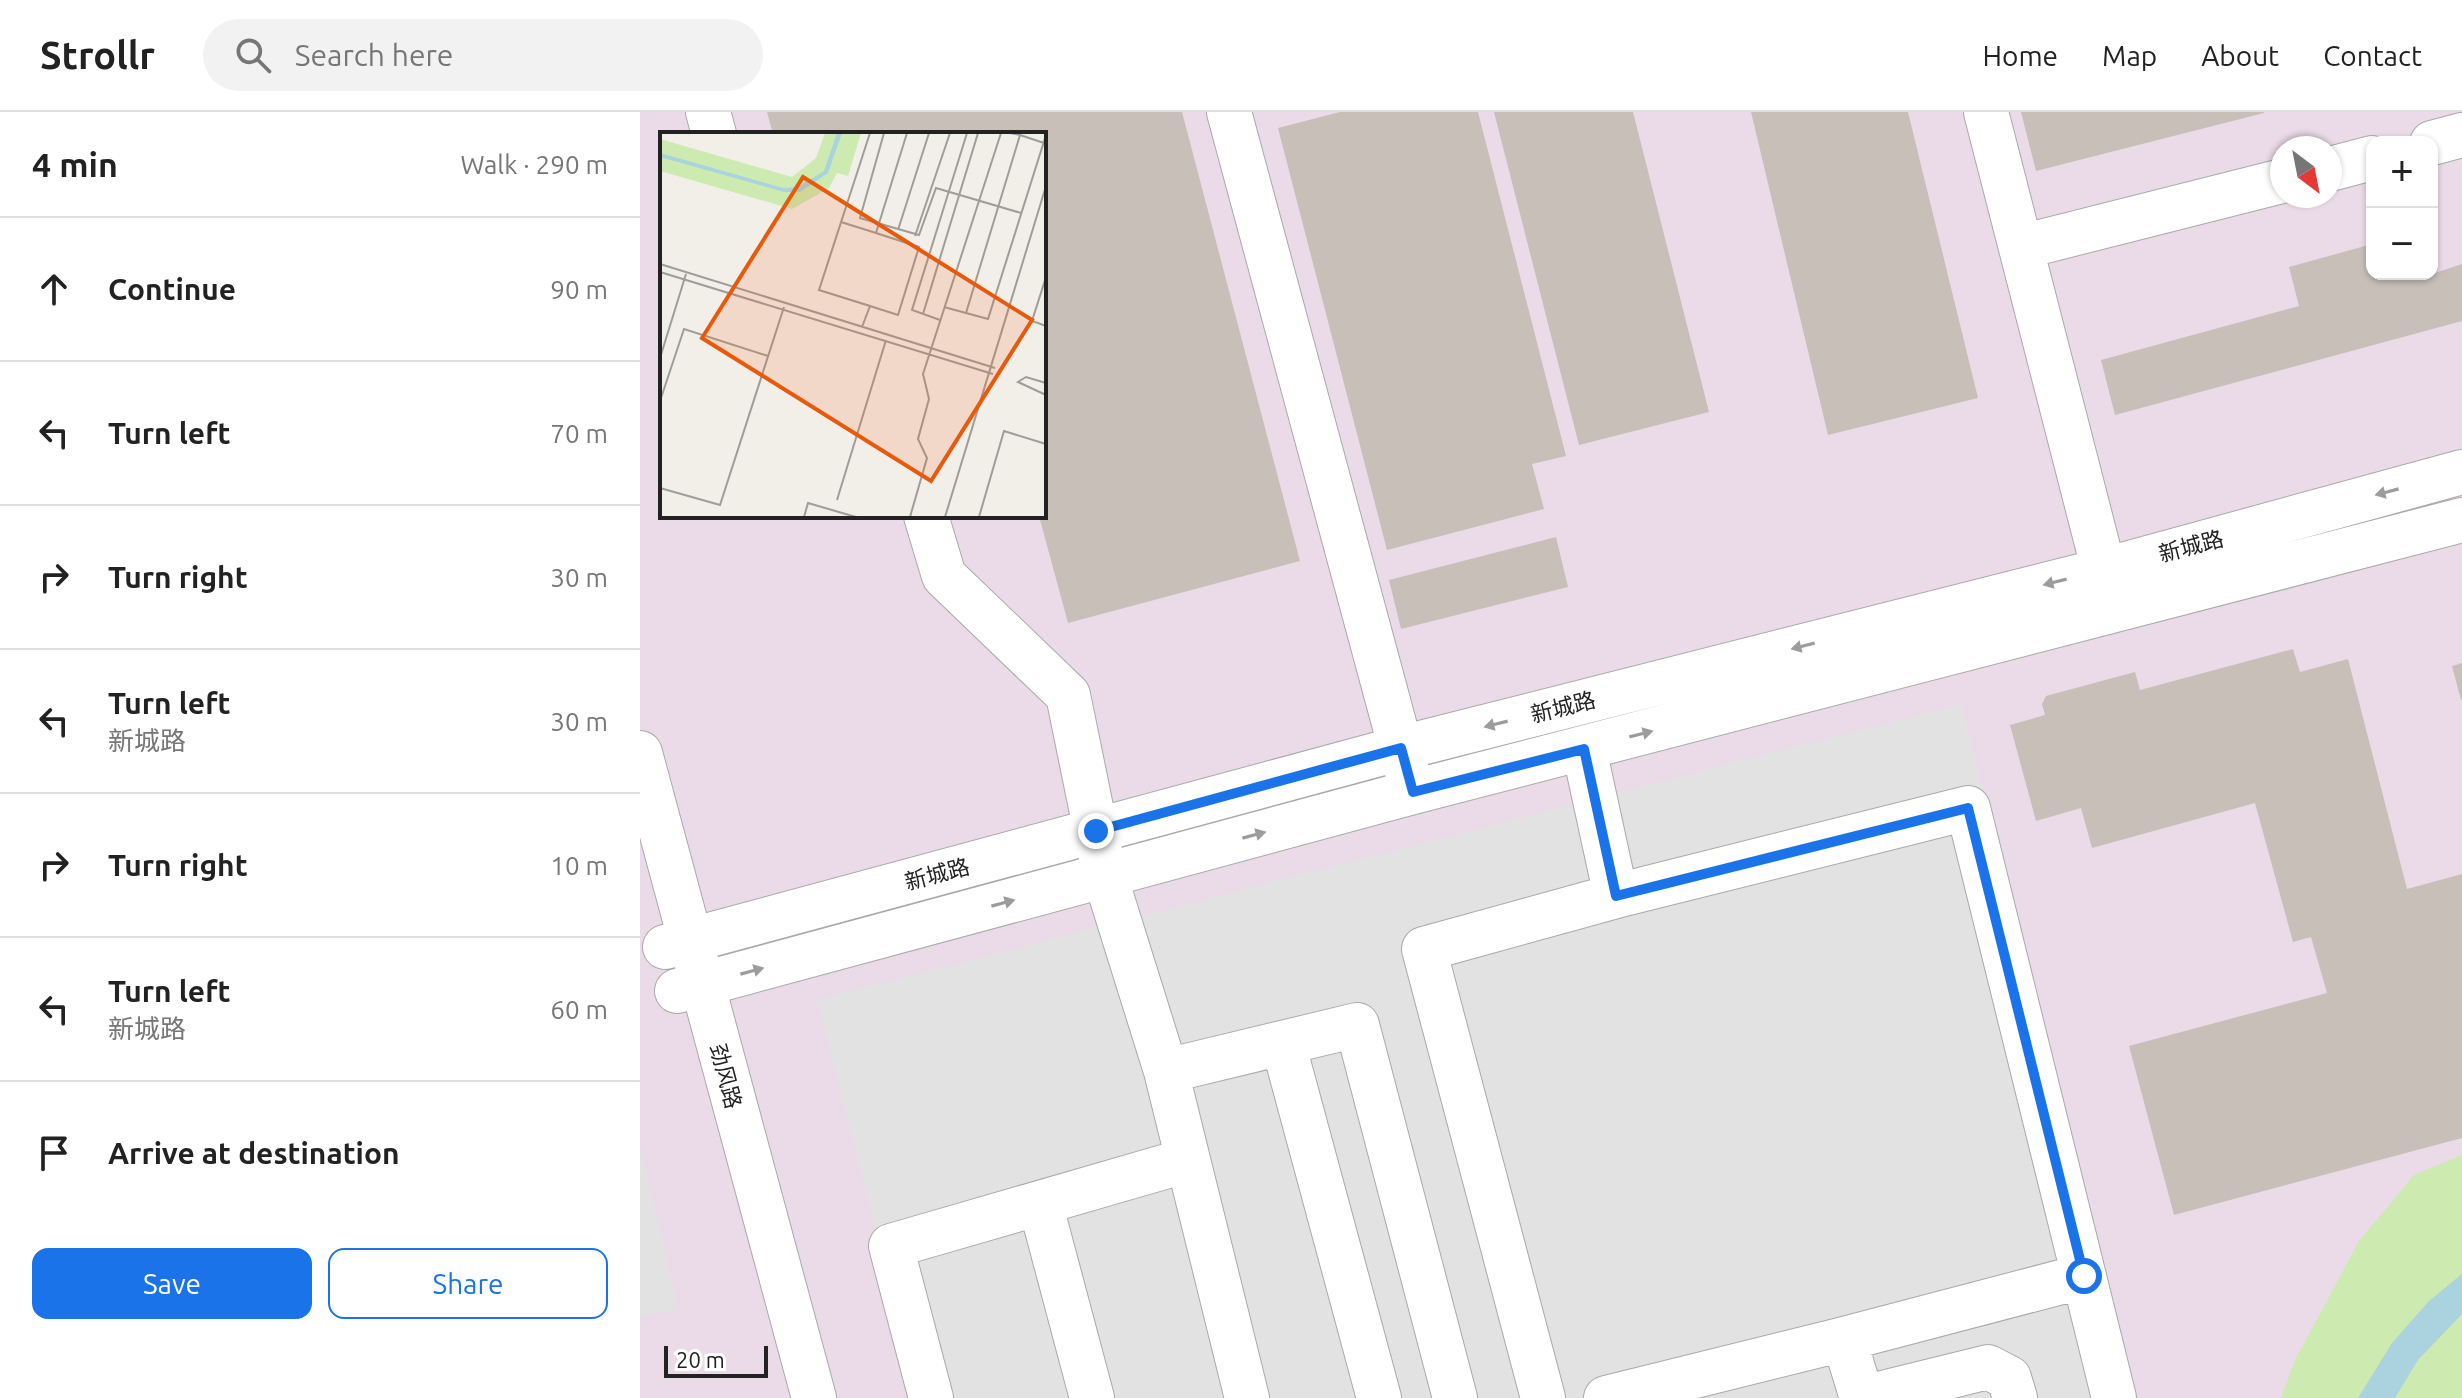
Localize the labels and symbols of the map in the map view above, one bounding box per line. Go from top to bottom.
inset map [660,132,1046,518]
north arrow [2270,136,2342,208]
one-way arrow [2374,487,2399,499]
street label: 新城路 [2156,525,2226,566]
one-way arrow [2042,577,2067,589]
one-way arrow [1790,641,1815,653]
street label: 新城路 [1528,686,1598,727]
one-way arrow [1484,719,1509,731]
one-way arrow [1629,727,1654,739]
route end [1078,813,1114,849]
one-way arrow [1242,829,1267,841]
street label: 新城路 [902,853,972,894]
one-way arrow [991,897,1016,909]
one-way arrow [740,964,765,976]
street label: 劲风路 [706,1041,747,1111]
route start [2066,1258,2102,1294]
scale bar [664,1342,768,1378]

